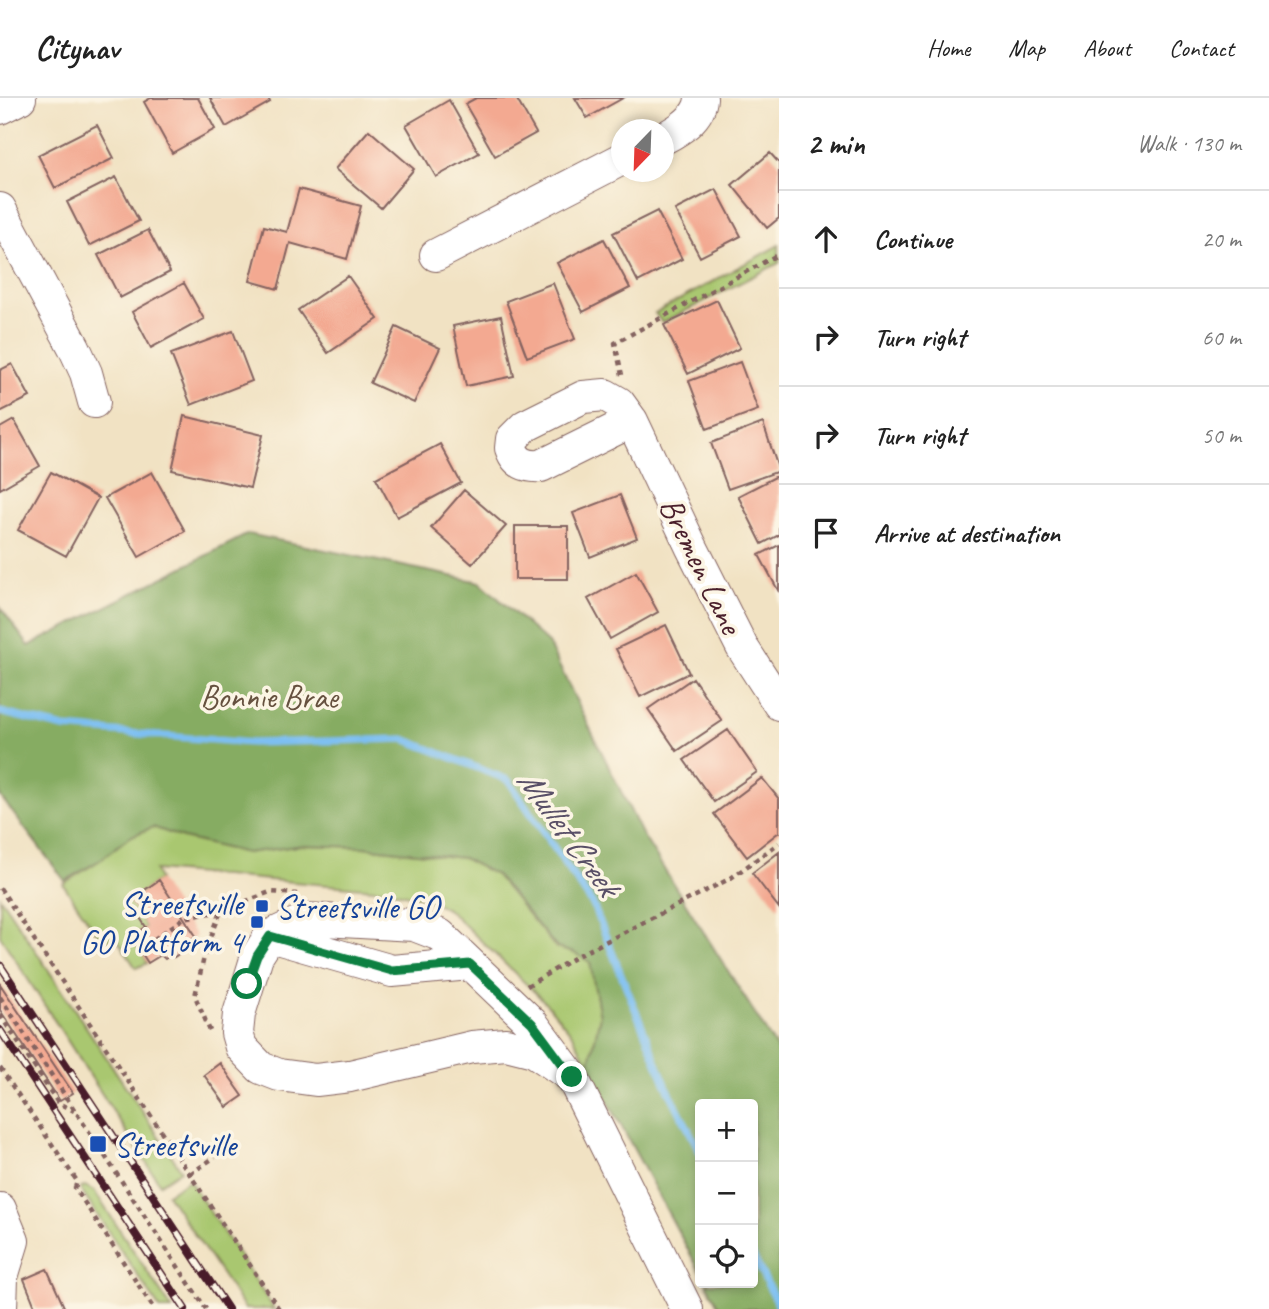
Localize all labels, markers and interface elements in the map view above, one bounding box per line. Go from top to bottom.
text: Citynav [35,27,119,69]
text: Home [927,33,970,63]
text: Map [1008,33,1045,63]
text: About [1083,33,1131,63]
text: Contact [1169,33,1234,63]
north arrow [611,119,674,182]
text: 2 min [807,125,864,163]
text: Walk · 130 m [1137,129,1241,158]
icon: ahead [807,220,845,258]
text: Continue [874,223,952,256]
text: 20 m [1202,225,1241,254]
icon: right [807,318,845,356]
text: Turn right [874,321,965,354]
text: 60 m [1202,323,1241,352]
icon: right [807,416,845,454]
text: Turn right [874,419,965,452]
text: 50 m [1202,421,1241,450]
street label: Bremen Lane [650,490,753,643]
icon: arrive [807,514,845,552]
text: Arrive at destination [874,517,1060,550]
park label: Bonnie Brae [200,676,340,718]
water label: Mullet Creek [507,760,633,909]
place label: Streetsville GO Platform 4 [80,883,246,963]
place label: Streetsville GO [276,886,442,928]
marker: Streetsville GO [254,898,270,914]
marker: Streetsville GO Platform 4 [249,914,265,930]
route start [231,968,262,999]
route end [556,1061,587,1092]
map controls [695,1099,758,1288]
button: + [695,1099,758,1162]
place label: Streetsville [114,1124,238,1166]
marker: Streetsville [88,1134,108,1154]
button: − [695,1162,758,1225]
button: locate [695,1225,758,1288]

